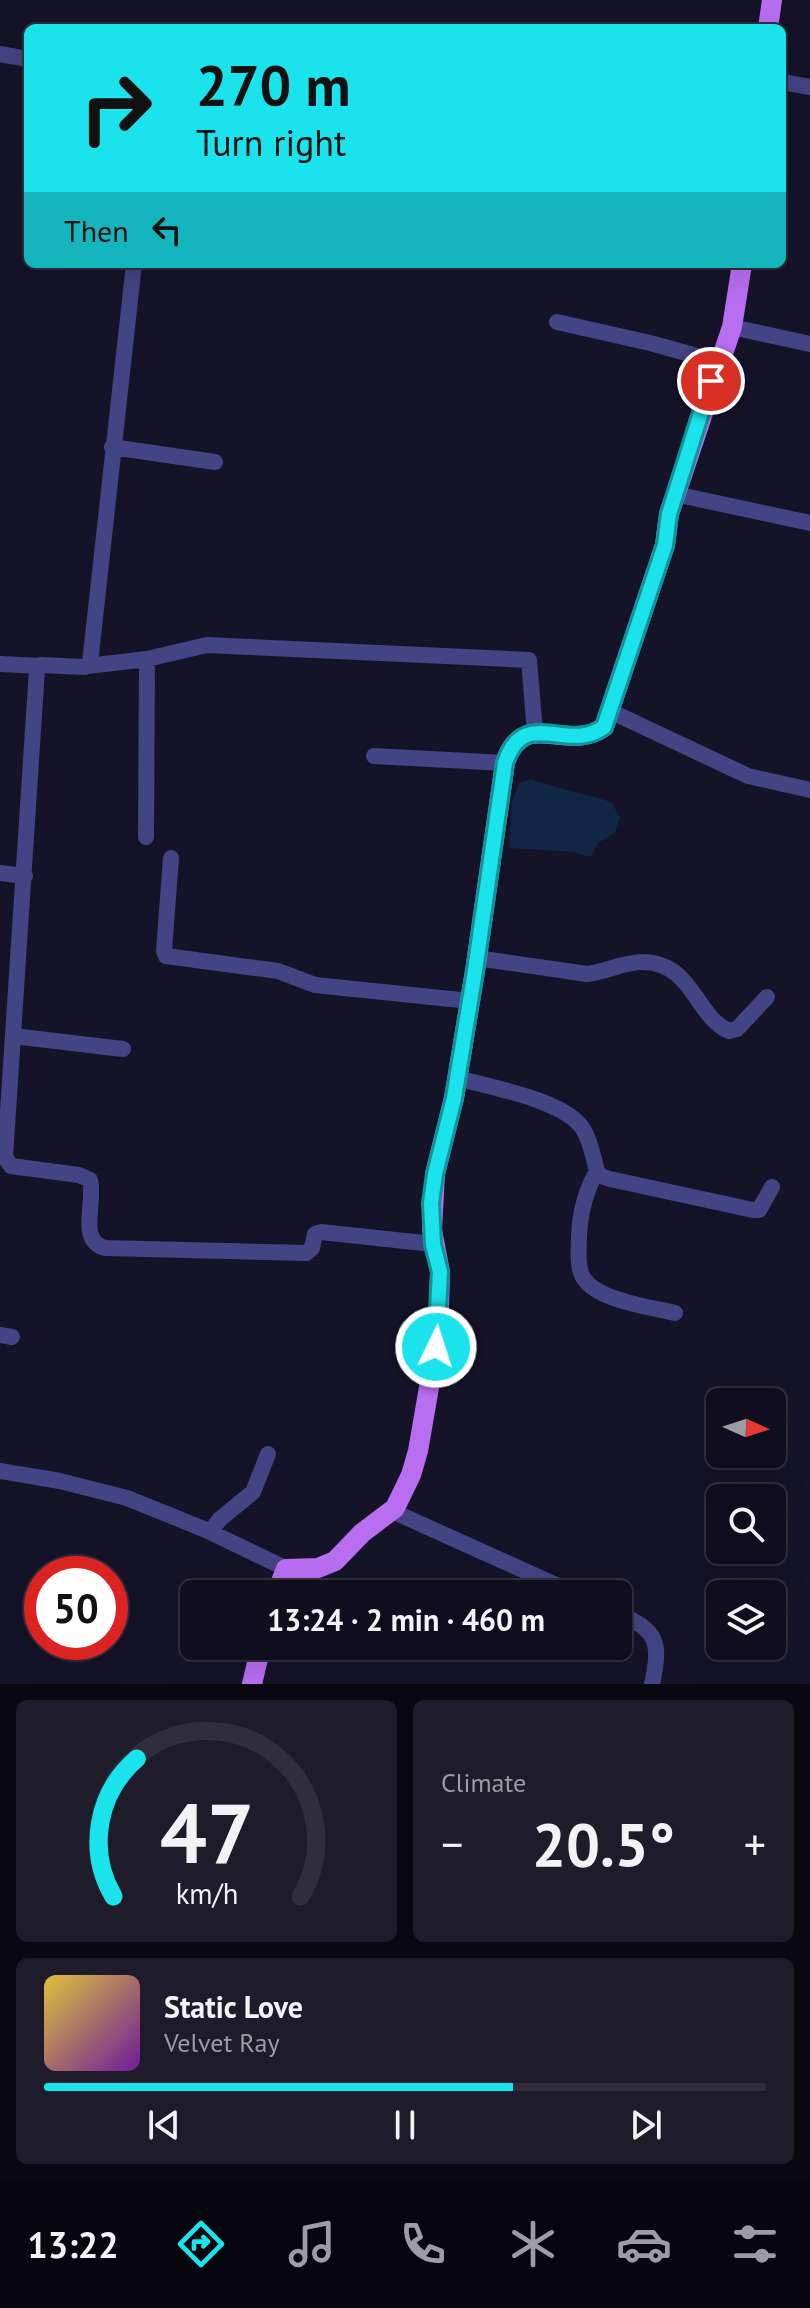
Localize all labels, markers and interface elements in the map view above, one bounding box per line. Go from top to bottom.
text: 270 m [196,49,351,121]
icon: right [64,56,168,160]
text: Turn right [196,119,346,166]
icon: left [145,208,189,252]
text: Then [64,211,129,250]
pin [677,347,745,415]
icon: arrive [689,359,733,403]
position arrow [394,1305,478,1389]
north arrow [706,1388,786,1468]
map controls [706,1388,786,1660]
button: search [706,1484,786,1564]
speed limit sign: 50 [24,1556,128,1660]
button: layers [706,1580,786,1660]
text: 13:24 · 2 min · 460 m [267,1600,545,1639]
text: Climate [441,1766,526,1799]
text: 47 [159,1778,254,1886]
text: 20.5° [532,1805,675,1883]
text: − [441,1815,463,1872]
text: + [744,1815,766,1872]
text: km/h [175,1875,238,1912]
text: Static Love [164,1987,303,2026]
text: Velvet Ray [164,2026,280,2059]
icon: previous [142,2103,186,2147]
icon: pause [383,2103,427,2147]
icon: next [624,2103,668,2147]
icon: directions [173,2216,229,2272]
icon: music [284,2216,340,2272]
icon: phone [395,2216,451,2272]
icon: climate [505,2216,561,2272]
icon: car [616,2216,672,2272]
icon: filters [727,2216,783,2272]
text: 13:22 [27,2221,119,2268]

